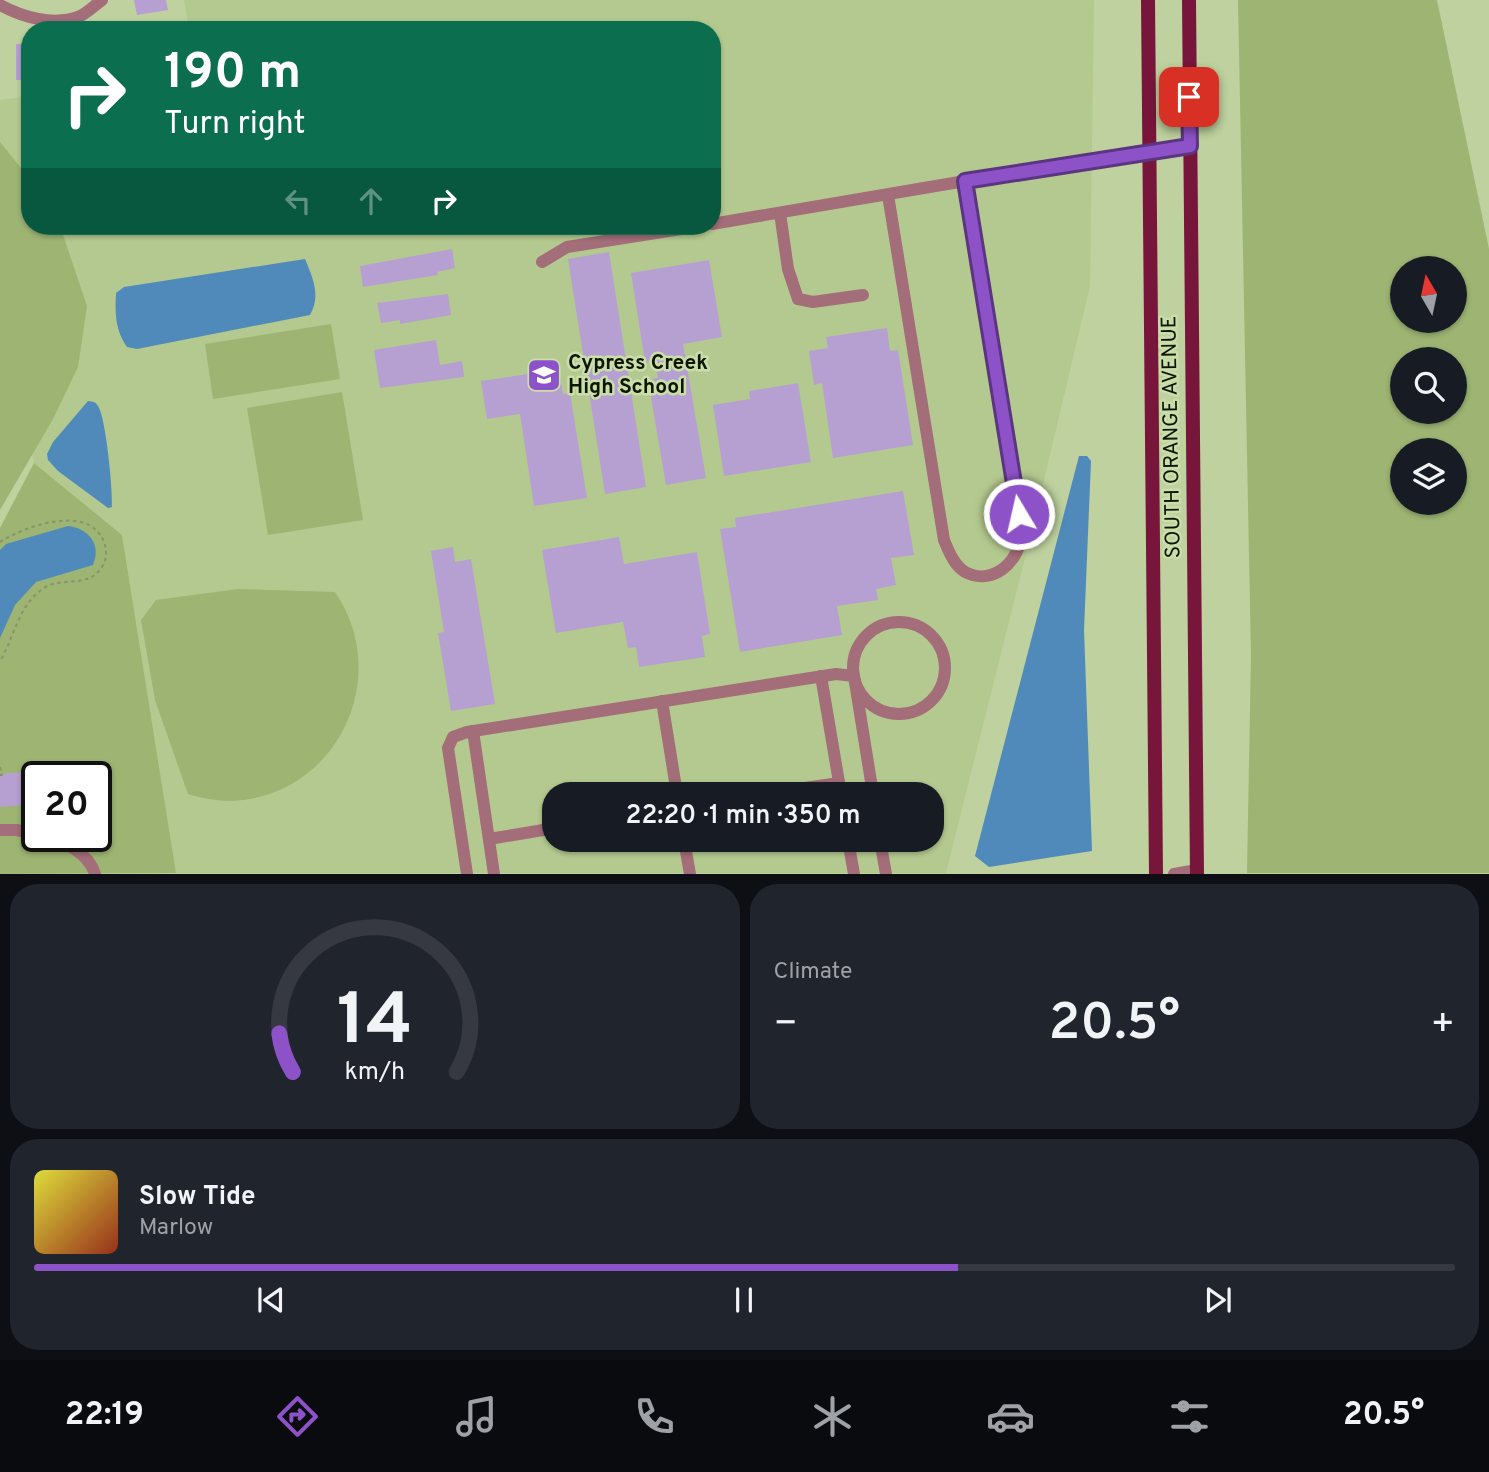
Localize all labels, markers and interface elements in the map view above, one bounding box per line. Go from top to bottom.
text: 190 m [164,44,301,106]
icon: right [49,49,140,140]
pin [1159,67,1219,127]
icon: arrive [1170,78,1208,116]
text: Turn right [164,105,306,145]
icon: left [279,182,317,220]
icon: ahead [352,182,390,220]
icon: right [425,182,463,220]
north arrow [1390,256,1466,332]
map controls [1390,256,1467,515]
street label: SOUTH ORANGE AVENUE [1156,315,1188,559]
button: search [1390,347,1467,424]
place label: Cypress Creek High School [568,350,708,401]
school or university icon: Cypress Creek High School [525,356,563,394]
button: layers [1390,438,1467,515]
position arrow [982,477,1056,551]
speed limit sign: 20 [21,761,112,852]
text: 22:20 · 1 min · 350 m [626,800,860,833]
text: Climate [774,958,852,987]
text: 14 [337,979,413,1071]
text: 20.5° [1048,992,1180,1058]
text: − [774,1001,798,1050]
text: + [1430,1001,1455,1050]
text: km/h [344,1057,405,1089]
text: Slow Tide [139,1181,256,1214]
text: Marlow [139,1214,213,1243]
icon: previous [252,1281,290,1319]
icon: pause [725,1281,763,1319]
icon: next [1199,1281,1237,1319]
icon: directions [273,1392,322,1441]
icon: music [452,1392,501,1441]
icon: phone [630,1392,679,1441]
icon: climate [808,1392,857,1441]
icon: car [986,1392,1035,1441]
icon: filters [1165,1392,1214,1441]
text: 22:19 [65,1396,144,1436]
text: 20.5° [1343,1396,1424,1436]

